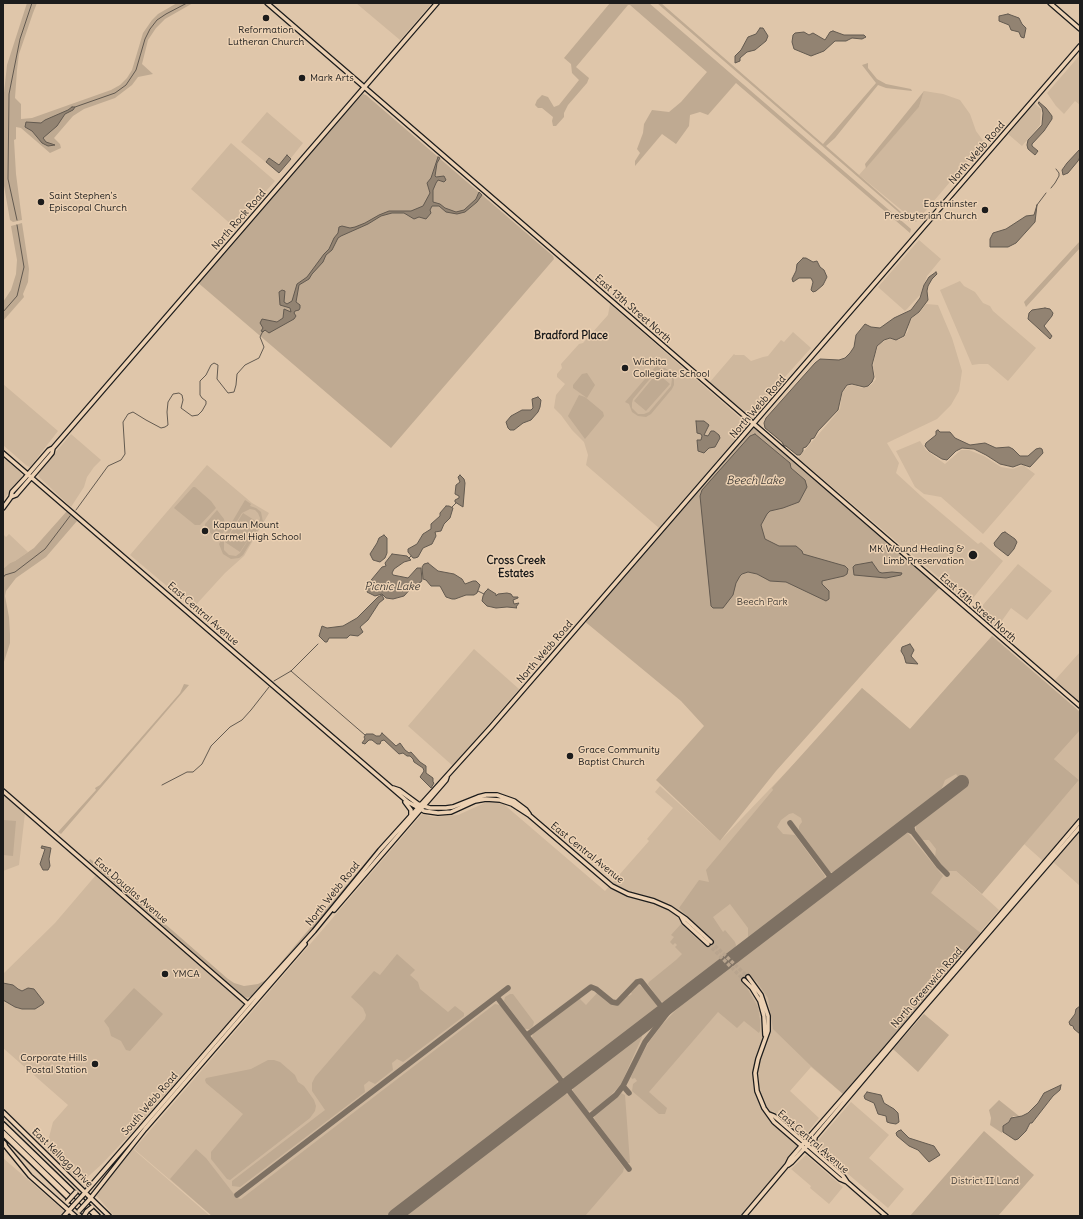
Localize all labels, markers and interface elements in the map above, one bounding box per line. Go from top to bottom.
marker: Reformation Lutheran Church [261,13,271,23]
place label: Reformation Lutheran Church [228,24,304,48]
place label: Mark Arts [310,72,354,84]
marker: Mark Arts [297,73,307,83]
street label: North Webb Road [947,119,1007,187]
street label: North Rock Road [210,187,268,253]
place label: Saint Stephen's Episcopal Church [49,190,127,214]
marker: Saint Stephen's Episcopal Church [36,197,46,207]
place label: Eastminster Presbyterian Church [884,198,977,222]
marker: Eastminster Presbyterian Church [980,205,990,215]
street label: East 13th Street North [592,272,674,346]
district label: Bradford Place [534,329,608,343]
place label: Wichita Collegiate School [633,356,709,380]
marker: Wichita Collegiate School [620,363,630,373]
street label: North Webb Road [728,373,788,441]
water label: Beech Lake [726,474,784,488]
place label: Kapaun Mount Carmel High School [213,519,301,542]
marker: Kapaun Mount Carmel High School [200,526,210,536]
place label: MK Wound Healing & Limb Preservation [869,543,964,566]
marker: MK Wound Healing & Limb Preservation [967,549,979,561]
district label: Cross Creek Estates [486,554,546,580]
street label: East 13th Street North [937,571,1019,645]
street label: East Central Avenue [165,580,241,648]
water label: Picnic Lake [364,580,420,594]
park label: Beech Park [736,596,788,608]
street label: North Webb Road [515,618,575,686]
place label: Grace Community Baptist Church [578,744,660,768]
marker: Grace Community Baptist Church [565,751,575,761]
street label: East Central Avenue [548,820,626,886]
street label: East Douglas Avenue [92,856,170,926]
street label: North Webb Road [303,860,363,928]
street label: North Greenwich Road [889,945,965,1031]
place label: YMCA [173,968,200,980]
marker: YMCA [160,969,170,979]
place label: Corporate Hills Postal Station [20,1052,87,1076]
marker: Corporate Hills Postal Station [90,1059,100,1069]
street label: South Webb Road [119,1070,181,1138]
street label: East Central Avenue [775,1108,851,1176]
street label: East Kellogg Drive [29,1126,95,1190]
park label: District II Land [951,1175,1019,1187]

